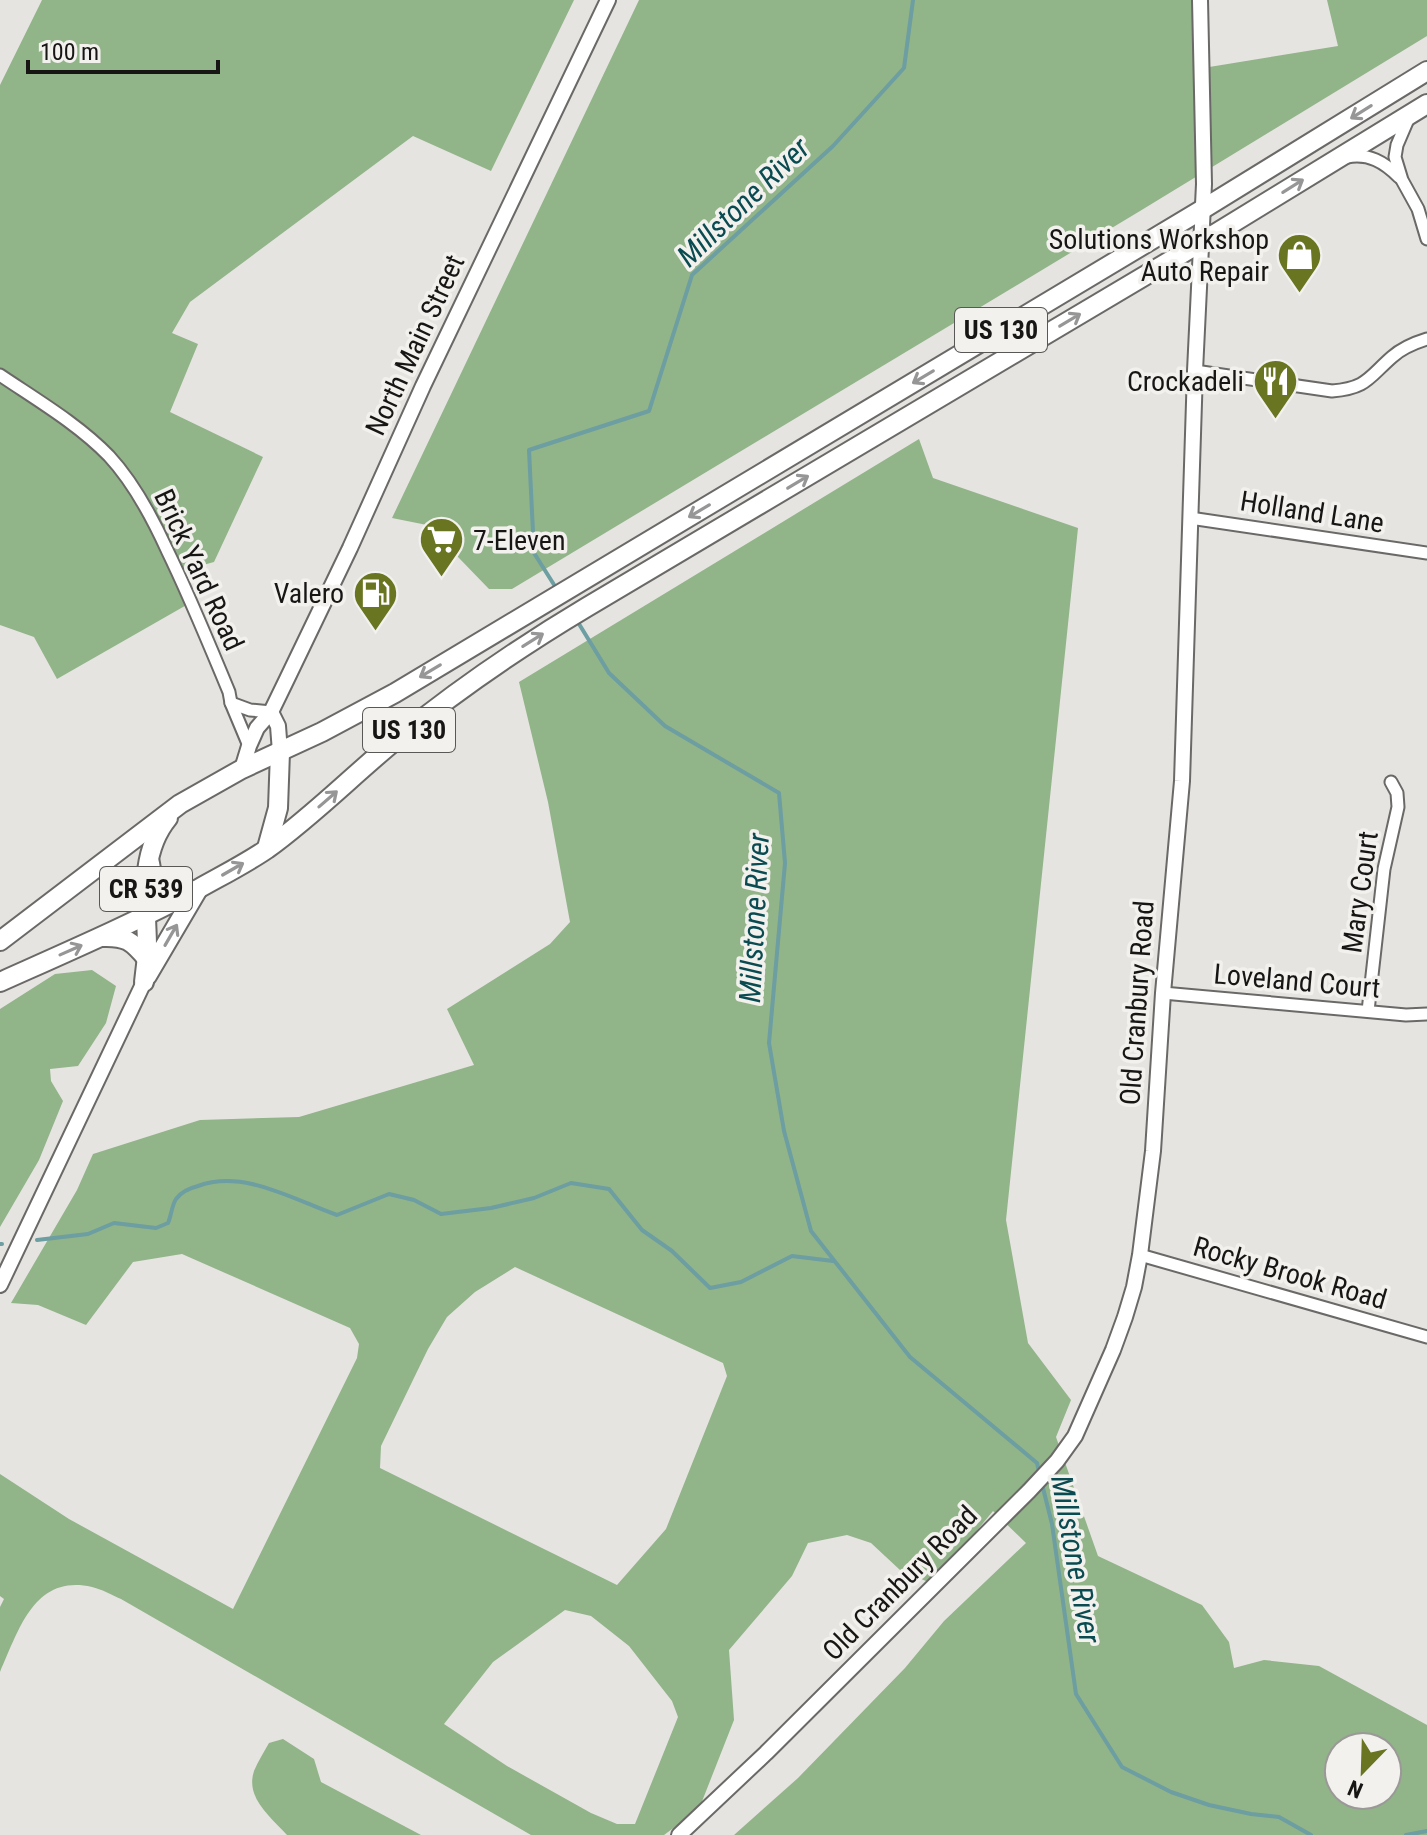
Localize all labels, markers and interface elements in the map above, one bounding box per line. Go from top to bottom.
scale bar [28,24,218,74]
text: 100 m [40,38,99,66]
one-way arrow [1350,105,1373,121]
water label: Millstone River [670,130,817,274]
one-way arrow [1281,178,1304,194]
place label: Solutions Workshop Auto Repair [1049,223,1269,288]
shop icon: Solutions Workshop Auto Repair [1276,231,1324,294]
street label: North Main Street [359,249,471,441]
road number: US 130 [955,308,1047,352]
one-way arrow [1058,312,1081,328]
restaurant icon: Crockadeli [1251,357,1299,420]
place label: Crockadeli [1127,365,1244,398]
one-way arrow [912,370,935,386]
one-way arrow [786,473,809,489]
street label: Brick Yard Road [147,484,251,656]
street label: Holland Lane [1238,484,1386,540]
one-way arrow [688,503,711,519]
supermarket icon: 7-Eleven [418,516,466,579]
place label: 7-Eleven [473,524,566,557]
fuel station icon: Valero [351,569,399,632]
place label: Valero [274,577,344,610]
one-way arrow [522,632,544,649]
one-way arrow [419,663,442,679]
road number: US 130 [363,708,455,752]
one-way arrow [317,790,337,808]
street label: Mary Court [1335,829,1385,955]
water label: Millstone River [732,831,776,1004]
one-way arrow [221,861,244,877]
road number: CR 539 [100,867,192,911]
street label: Old Cranbury Road [1113,900,1161,1106]
one-way arrow [163,924,179,947]
one-way arrow [58,941,83,956]
street label: Loveland Court [1212,957,1382,1005]
street label: Rocky Brook Road [1190,1230,1390,1316]
water label: Millstone River [1044,1472,1108,1647]
street label: Old Cranbury Road [816,1499,984,1667]
north arrow [1323,1731,1403,1811]
text: N [1344,1775,1366,1803]

